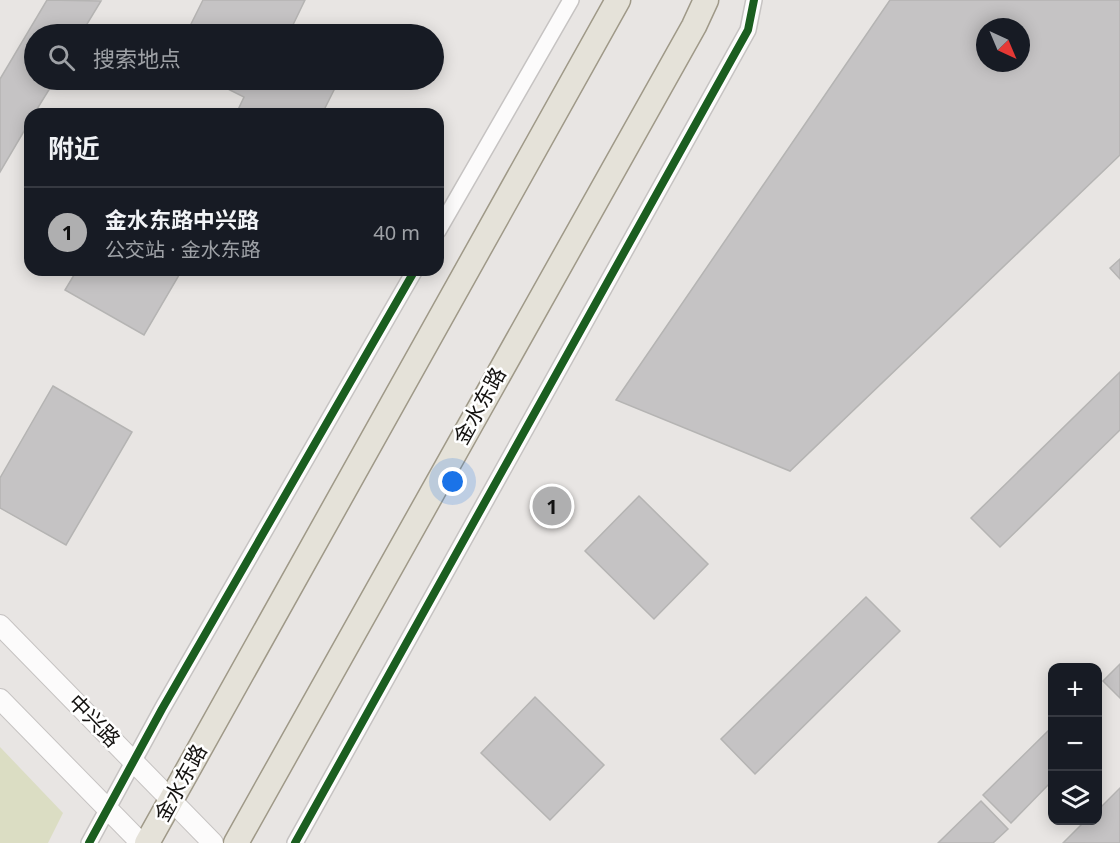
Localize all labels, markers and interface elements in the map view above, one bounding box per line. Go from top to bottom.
north arrow [976,18,1030,72]
search box [24,24,444,90]
icon: search [45,41,78,74]
text: 搜索地点 [93,43,181,73]
text: 附近 [48,130,100,166]
text: 金水东路中兴路 [105,204,259,234]
text: 1 [62,219,73,246]
text: 40 m [373,219,420,246]
text: 公交站 · 金水东路 [105,236,261,263]
street label: 金水东路 [447,362,512,449]
your location [438,467,467,496]
pin: 1 [532,484,572,528]
map controls [1048,663,1102,825]
button: + [1048,663,1102,717]
street label: 中兴路 [63,688,127,753]
button: − [1048,717,1102,771]
street label: 金水东路 [148,739,213,826]
button: layers [1048,771,1102,825]

